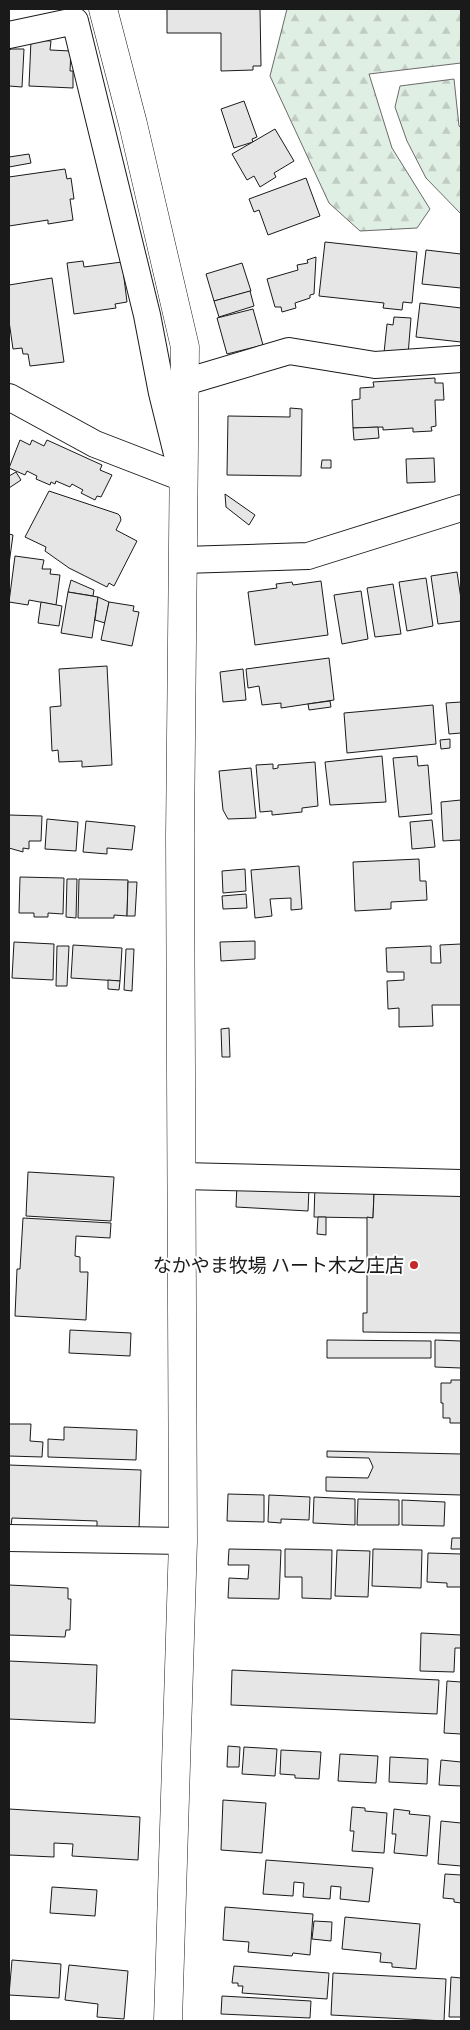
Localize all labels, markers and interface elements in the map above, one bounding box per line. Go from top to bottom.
place label: なかやま牧場 ハート木之庄店 [153,1253,404,1276]
marker: なかやま牧場 ハート木之庄店 [408,1259,420,1271]

